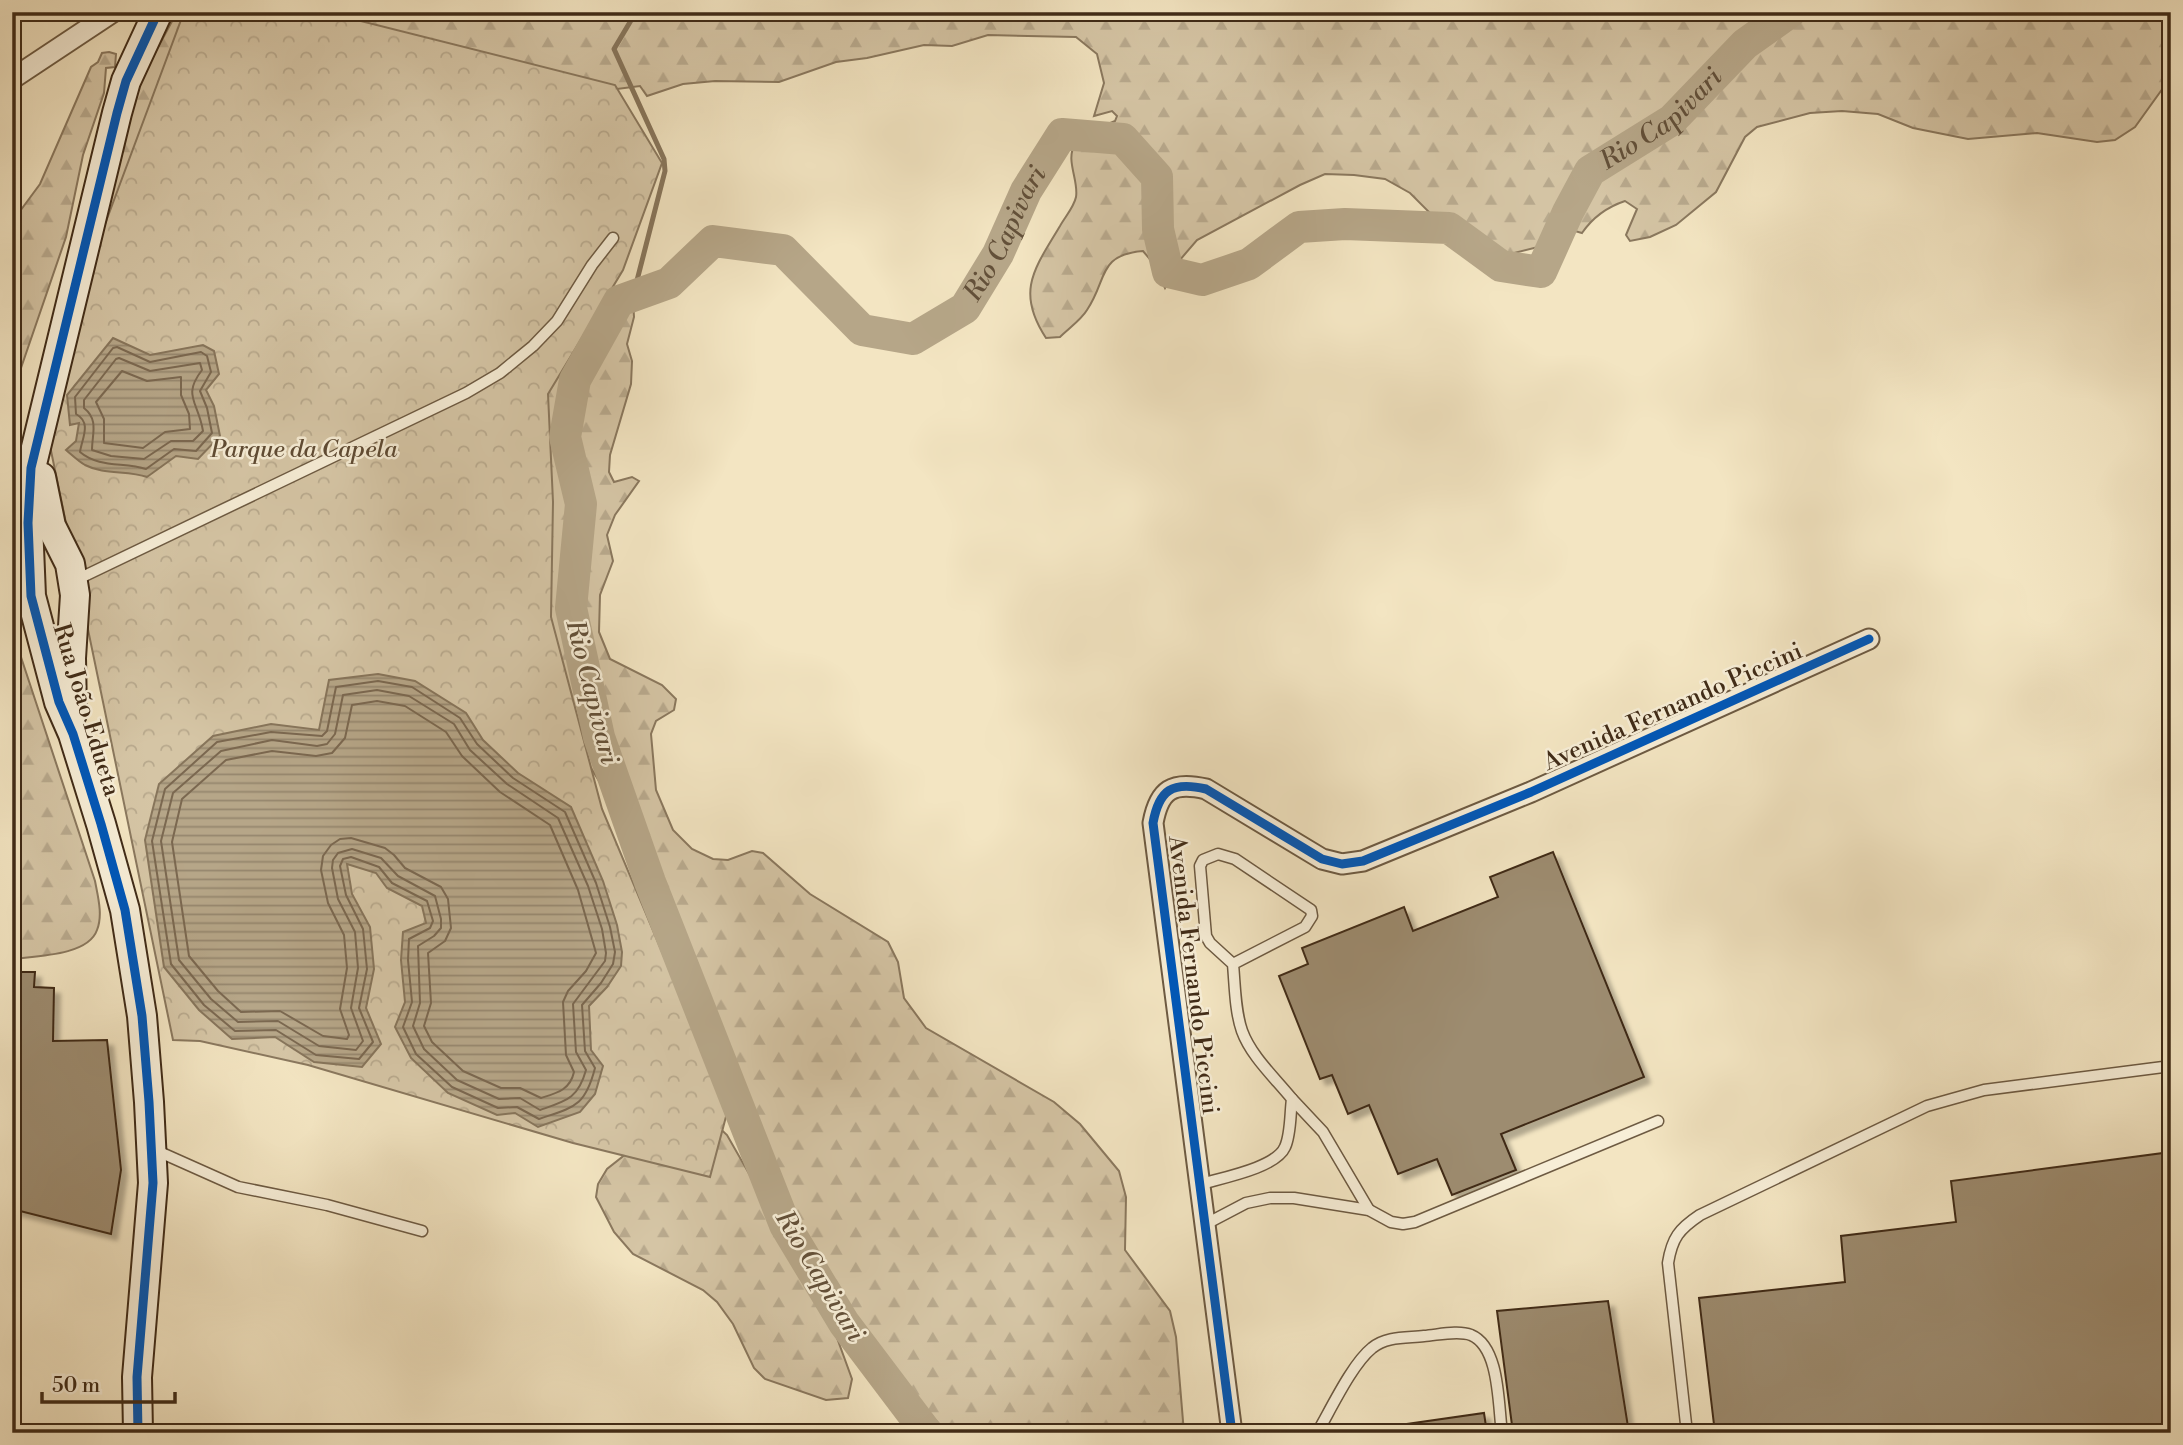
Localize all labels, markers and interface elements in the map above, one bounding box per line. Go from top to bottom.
water label: Rio Capivari [1593,61,1730,177]
water label: Rio Capivari [956,160,1054,308]
park label: Parque da Capela [210,435,398,465]
water label: Rio Capivari [558,615,626,768]
street label: Rua João Edueta [46,620,127,801]
street label: Avenida Fernando Piccini [1538,636,1807,778]
street label: Avenida Fernando Piccini [1161,833,1225,1116]
water label: Rio Capivari [768,1204,872,1348]
scale bar [42,1361,175,1405]
text: 50 m [52,1373,100,1399]

